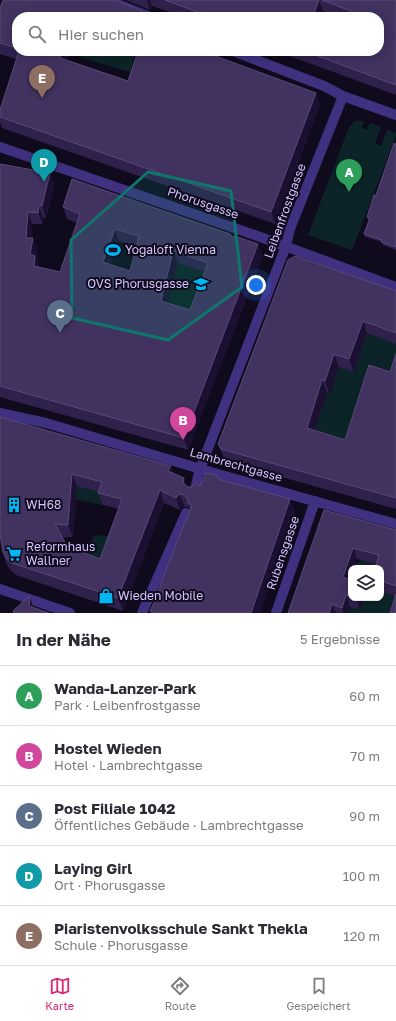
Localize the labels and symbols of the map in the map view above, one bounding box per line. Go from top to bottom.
pin: E [29,65,55,98]
pin: D [31,149,57,182]
pin: A [336,159,362,192]
street label: Leibenfrostgasse [260,161,309,260]
street label: Phorusgasse [165,183,241,222]
sports icon: Yogaloft Vienna [104,241,122,259]
place label: Yogaloft Vienna [125,242,216,257]
school or university icon: OVS Phorusgasse [192,275,210,293]
your location [246,275,266,295]
place label: OVS Phorusgasse [87,276,189,291]
pin: C [47,300,73,333]
pin: B [170,407,196,440]
street label: Lambrechtgasse [188,444,284,485]
building icon: WH68 [5,496,23,514]
place label: WH68 [26,497,61,512]
street label: Rubensgasse [263,514,302,592]
place label: Reformhaus Wallner [26,539,95,568]
supermarket icon: Reformhaus Wallner [5,545,23,563]
shop icon: Wieden Mobile [97,587,115,605]
place label: Wieden Mobile [118,588,203,603]

